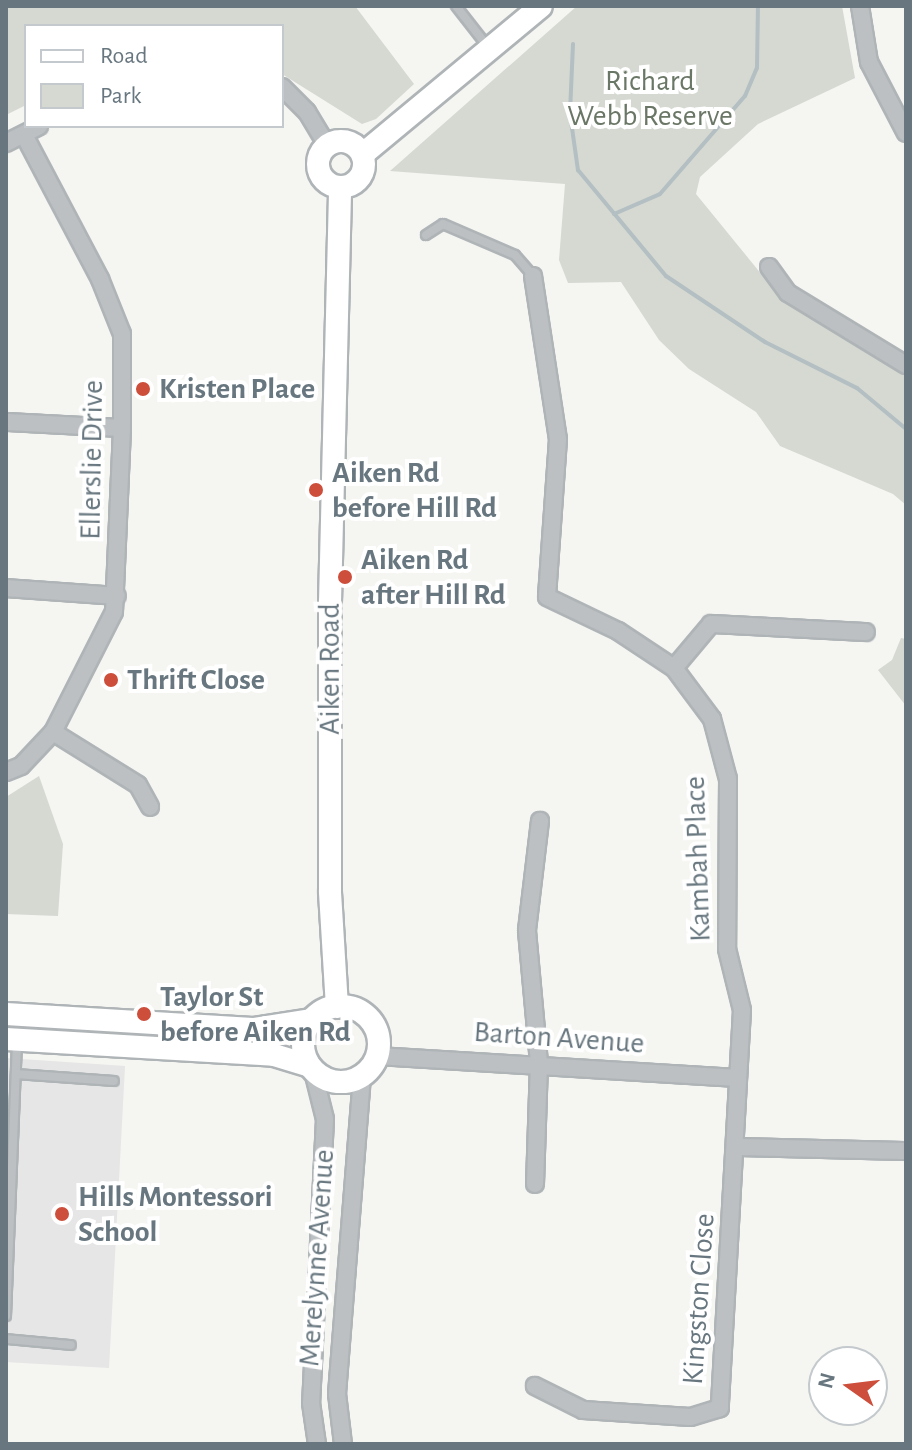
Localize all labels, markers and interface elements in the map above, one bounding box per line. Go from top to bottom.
legend [24,24,284,128]
text: Road [100,44,148,68]
park label: Richard Webb Reserve [567,63,733,134]
text: Park [100,84,141,108]
place label: Kristen Place [159,371,315,407]
street label: Ellerslie Drive [73,380,111,540]
marker: Kristen Place [134,380,152,398]
place label: Aiken Rd before Hill Rd [332,455,497,526]
marker: Aiken Rd before Hill Rd [307,481,325,499]
place label: Aiken Rd after Hill Rd [361,542,506,612]
marker: Aiken Rd after Hill Rd [336,568,354,586]
street label: Aiken Road [312,603,348,735]
place label: Thrift Close [127,662,265,698]
marker: Thrift Close [102,671,120,689]
street label: Kambah Place [677,776,719,942]
place label: Taylor St before Aiken Rd [160,979,350,1050]
marker: Taylor St before Aiken Rd [135,1005,153,1023]
street label: Barton Avenue [473,1014,645,1062]
street label: Merelynne Avenue [291,1148,343,1368]
place label: Hills Montessori School [78,1179,273,1250]
marker: Hills Montessori School [53,1205,71,1223]
street label: Kingston Close [675,1212,723,1386]
north arrow [808,1346,888,1426]
text: N [814,1371,839,1391]

